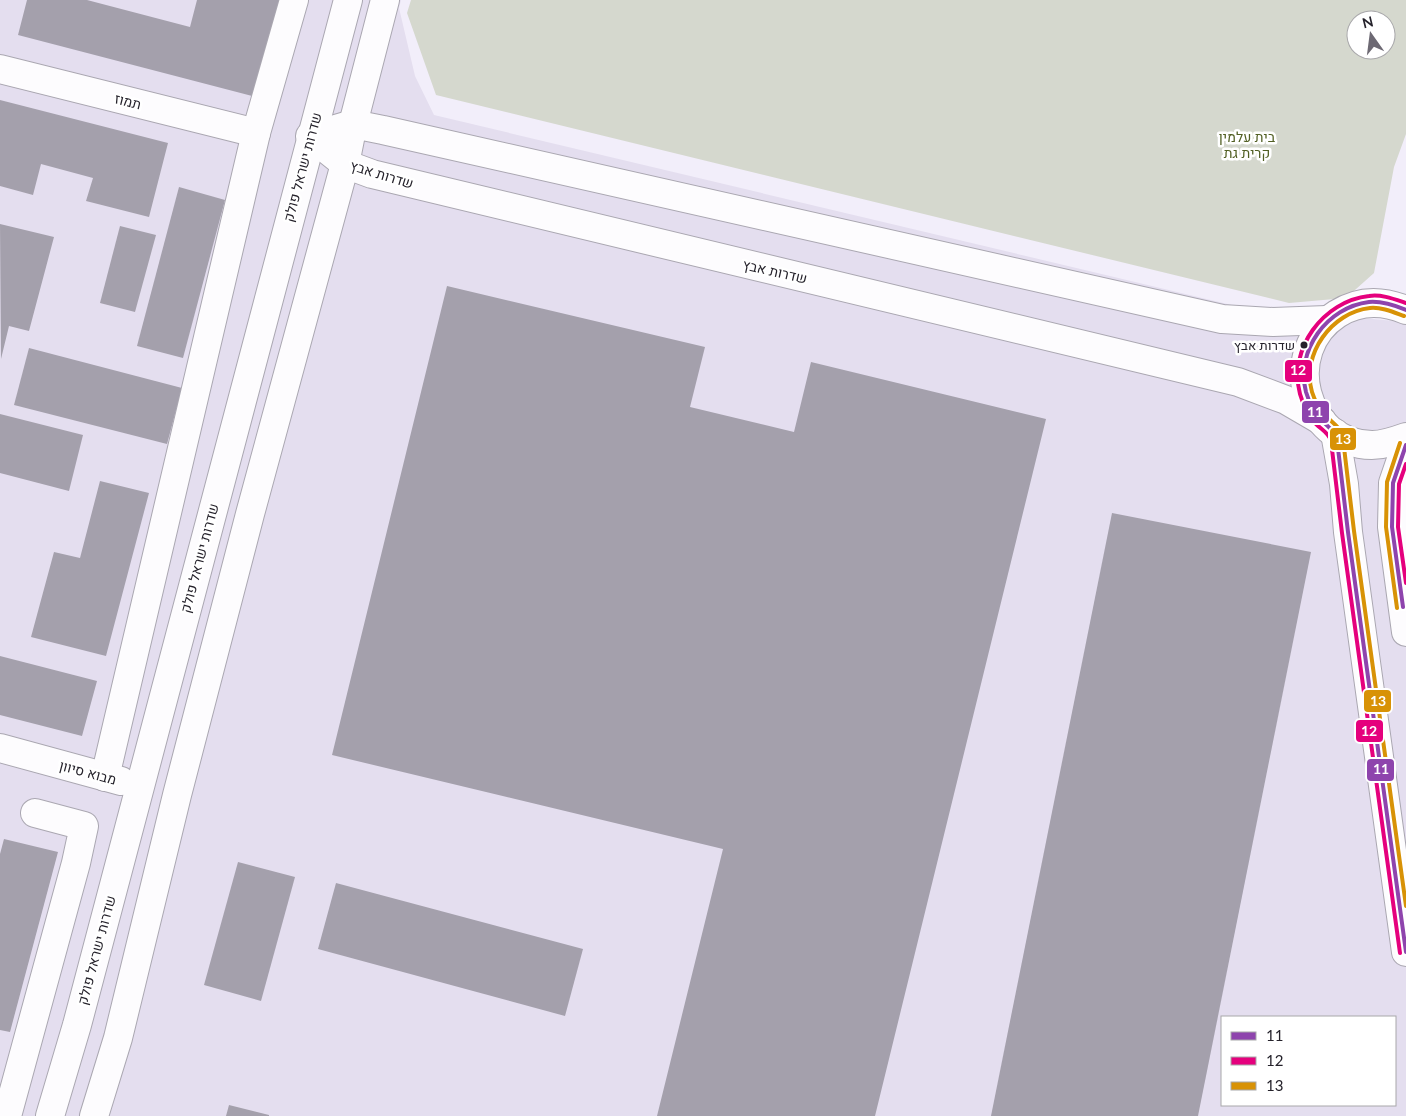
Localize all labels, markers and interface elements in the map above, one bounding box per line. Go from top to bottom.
north arrow [1346,10,1396,60]
text: N [1360,12,1375,31]
street label: תמוז [113,90,143,112]
street label: שדרות ישראל פולק [279,110,325,224]
park label: בית עלמין קרית גת [1219,128,1276,161]
street label: שדרות אבץ [348,156,416,192]
street label: שדרות אבץ [741,255,809,287]
place label: שדרות אבץ [1234,337,1295,353]
marker: שדרות אבץ [1299,340,1309,350]
line badge: 12 [1284,359,1313,383]
text: 12 [1290,361,1306,378]
line badge: 11 [1301,400,1330,424]
text: 11 [1307,403,1323,420]
line badge: 13 [1329,427,1357,451]
text: 13 [1335,430,1351,447]
street label: שדרות ישראל פולק [176,501,222,615]
line badge: 13 [1363,689,1392,713]
text: 13 [1370,692,1386,709]
line badge: 12 [1355,719,1384,743]
text: 12 [1361,722,1377,739]
street label: מבוא סיוון [58,756,118,788]
line badge: 11 [1366,758,1395,782]
text: 11 [1373,760,1389,777]
street label: שדרות ישראל פולק [73,893,119,1007]
legend [1221,1016,1396,1106]
text: 11 [1266,1026,1283,1044]
text: 12 [1266,1051,1283,1069]
text: 13 [1266,1076,1283,1094]

